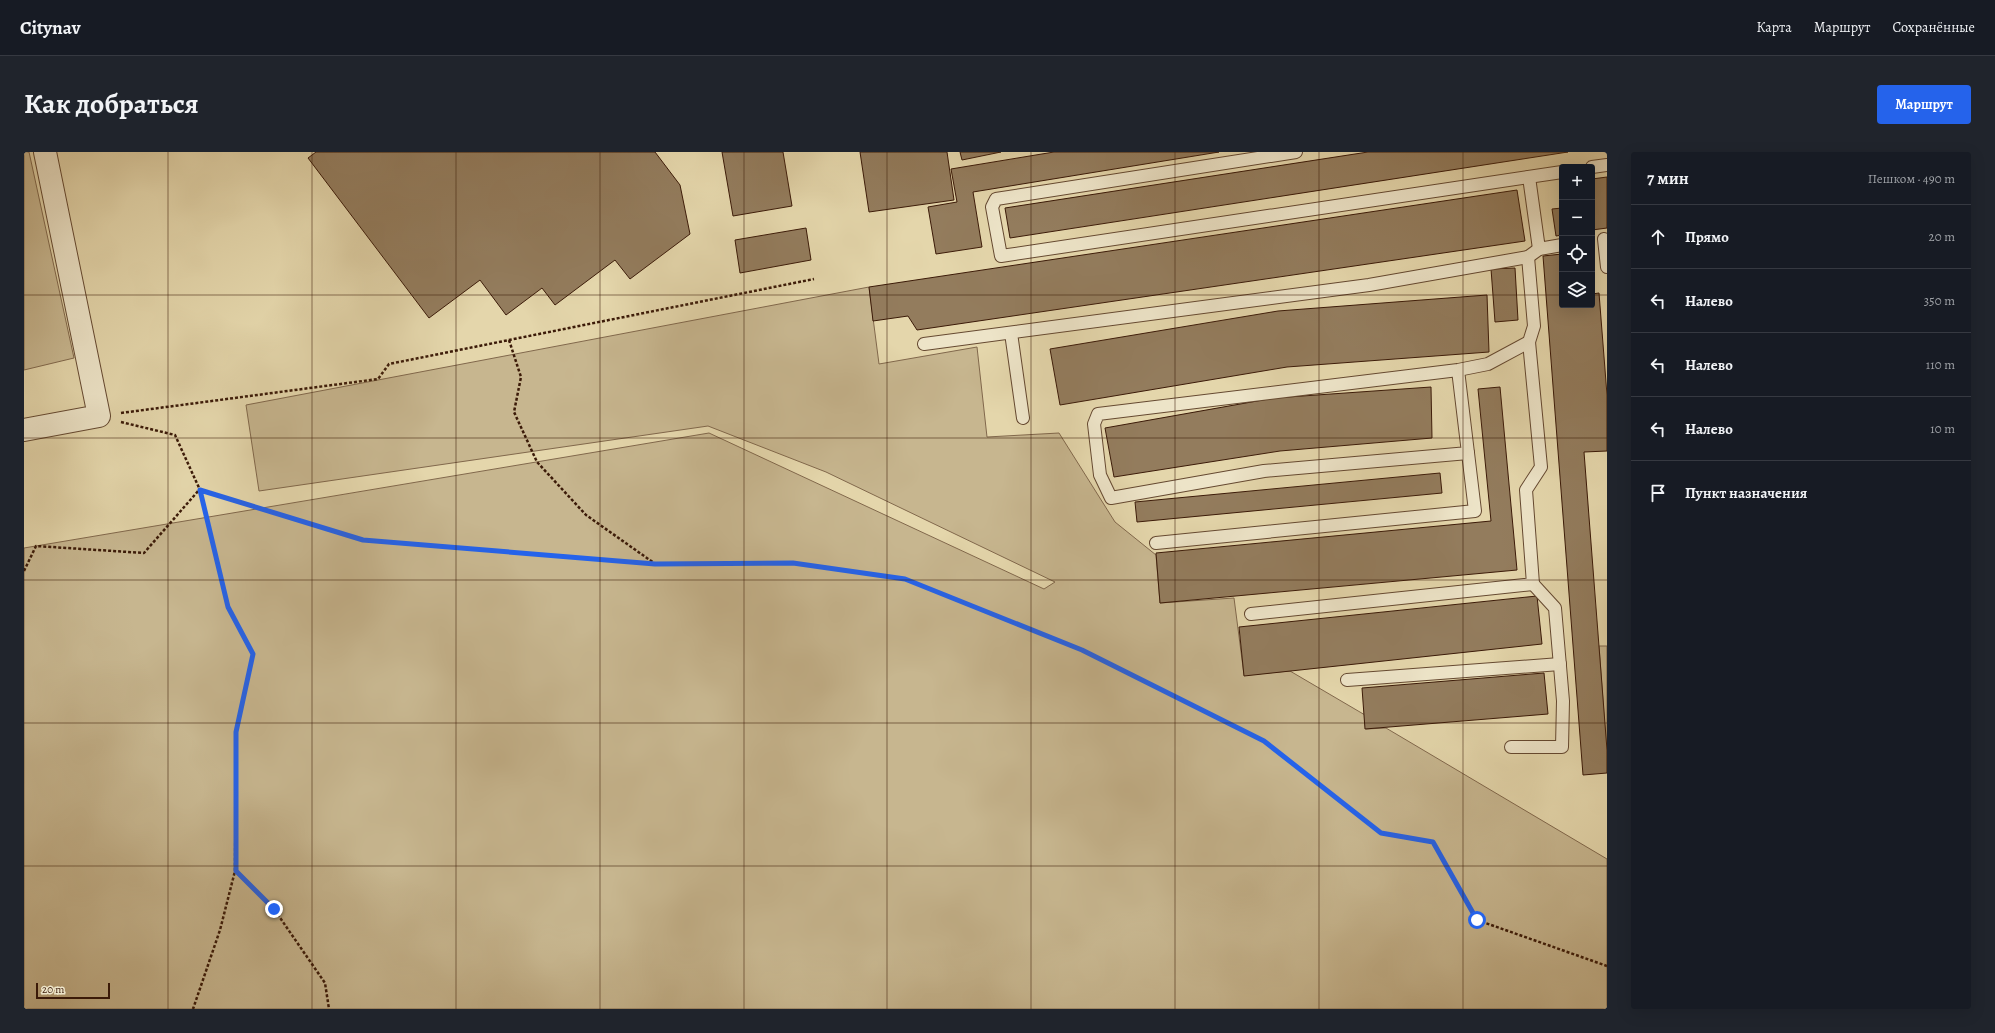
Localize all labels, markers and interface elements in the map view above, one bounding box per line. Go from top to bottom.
text: Citynav [20,15,81,41]
text: Карта [1757,18,1792,37]
text: Маршрут [1814,18,1870,37]
text: Сохранённые [1892,18,1975,37]
text: Как добраться [24,85,199,123]
button: Маршрут [1877,85,1971,124]
map controls [1559,164,1595,308]
button: + [1559,164,1595,200]
text: 7 мин [1647,167,1689,190]
text: Пешком · 490 m [1868,170,1955,187]
button: − [1559,200,1595,236]
icon: ahead [1647,226,1669,248]
text: Прямо [1685,227,1729,247]
text: 20 m [1929,228,1955,245]
button: locate [1559,236,1595,272]
button: layers [1559,272,1595,308]
icon: left [1647,290,1669,312]
text: Налево [1685,291,1733,311]
text: 350 m [1924,292,1955,309]
icon: left [1647,354,1669,376]
text: Налево [1685,355,1733,375]
text: 110 m [1926,356,1955,373]
icon: left [1647,418,1669,440]
text: Налево [1685,419,1733,439]
text: 10 m [1930,420,1955,437]
icon: arrive [1647,482,1669,504]
text: Пункт назначения [1685,483,1807,503]
route end [265,900,283,918]
route start [1468,911,1486,929]
scale bar [36,981,110,1000]
text: 20 m [42,982,64,997]

